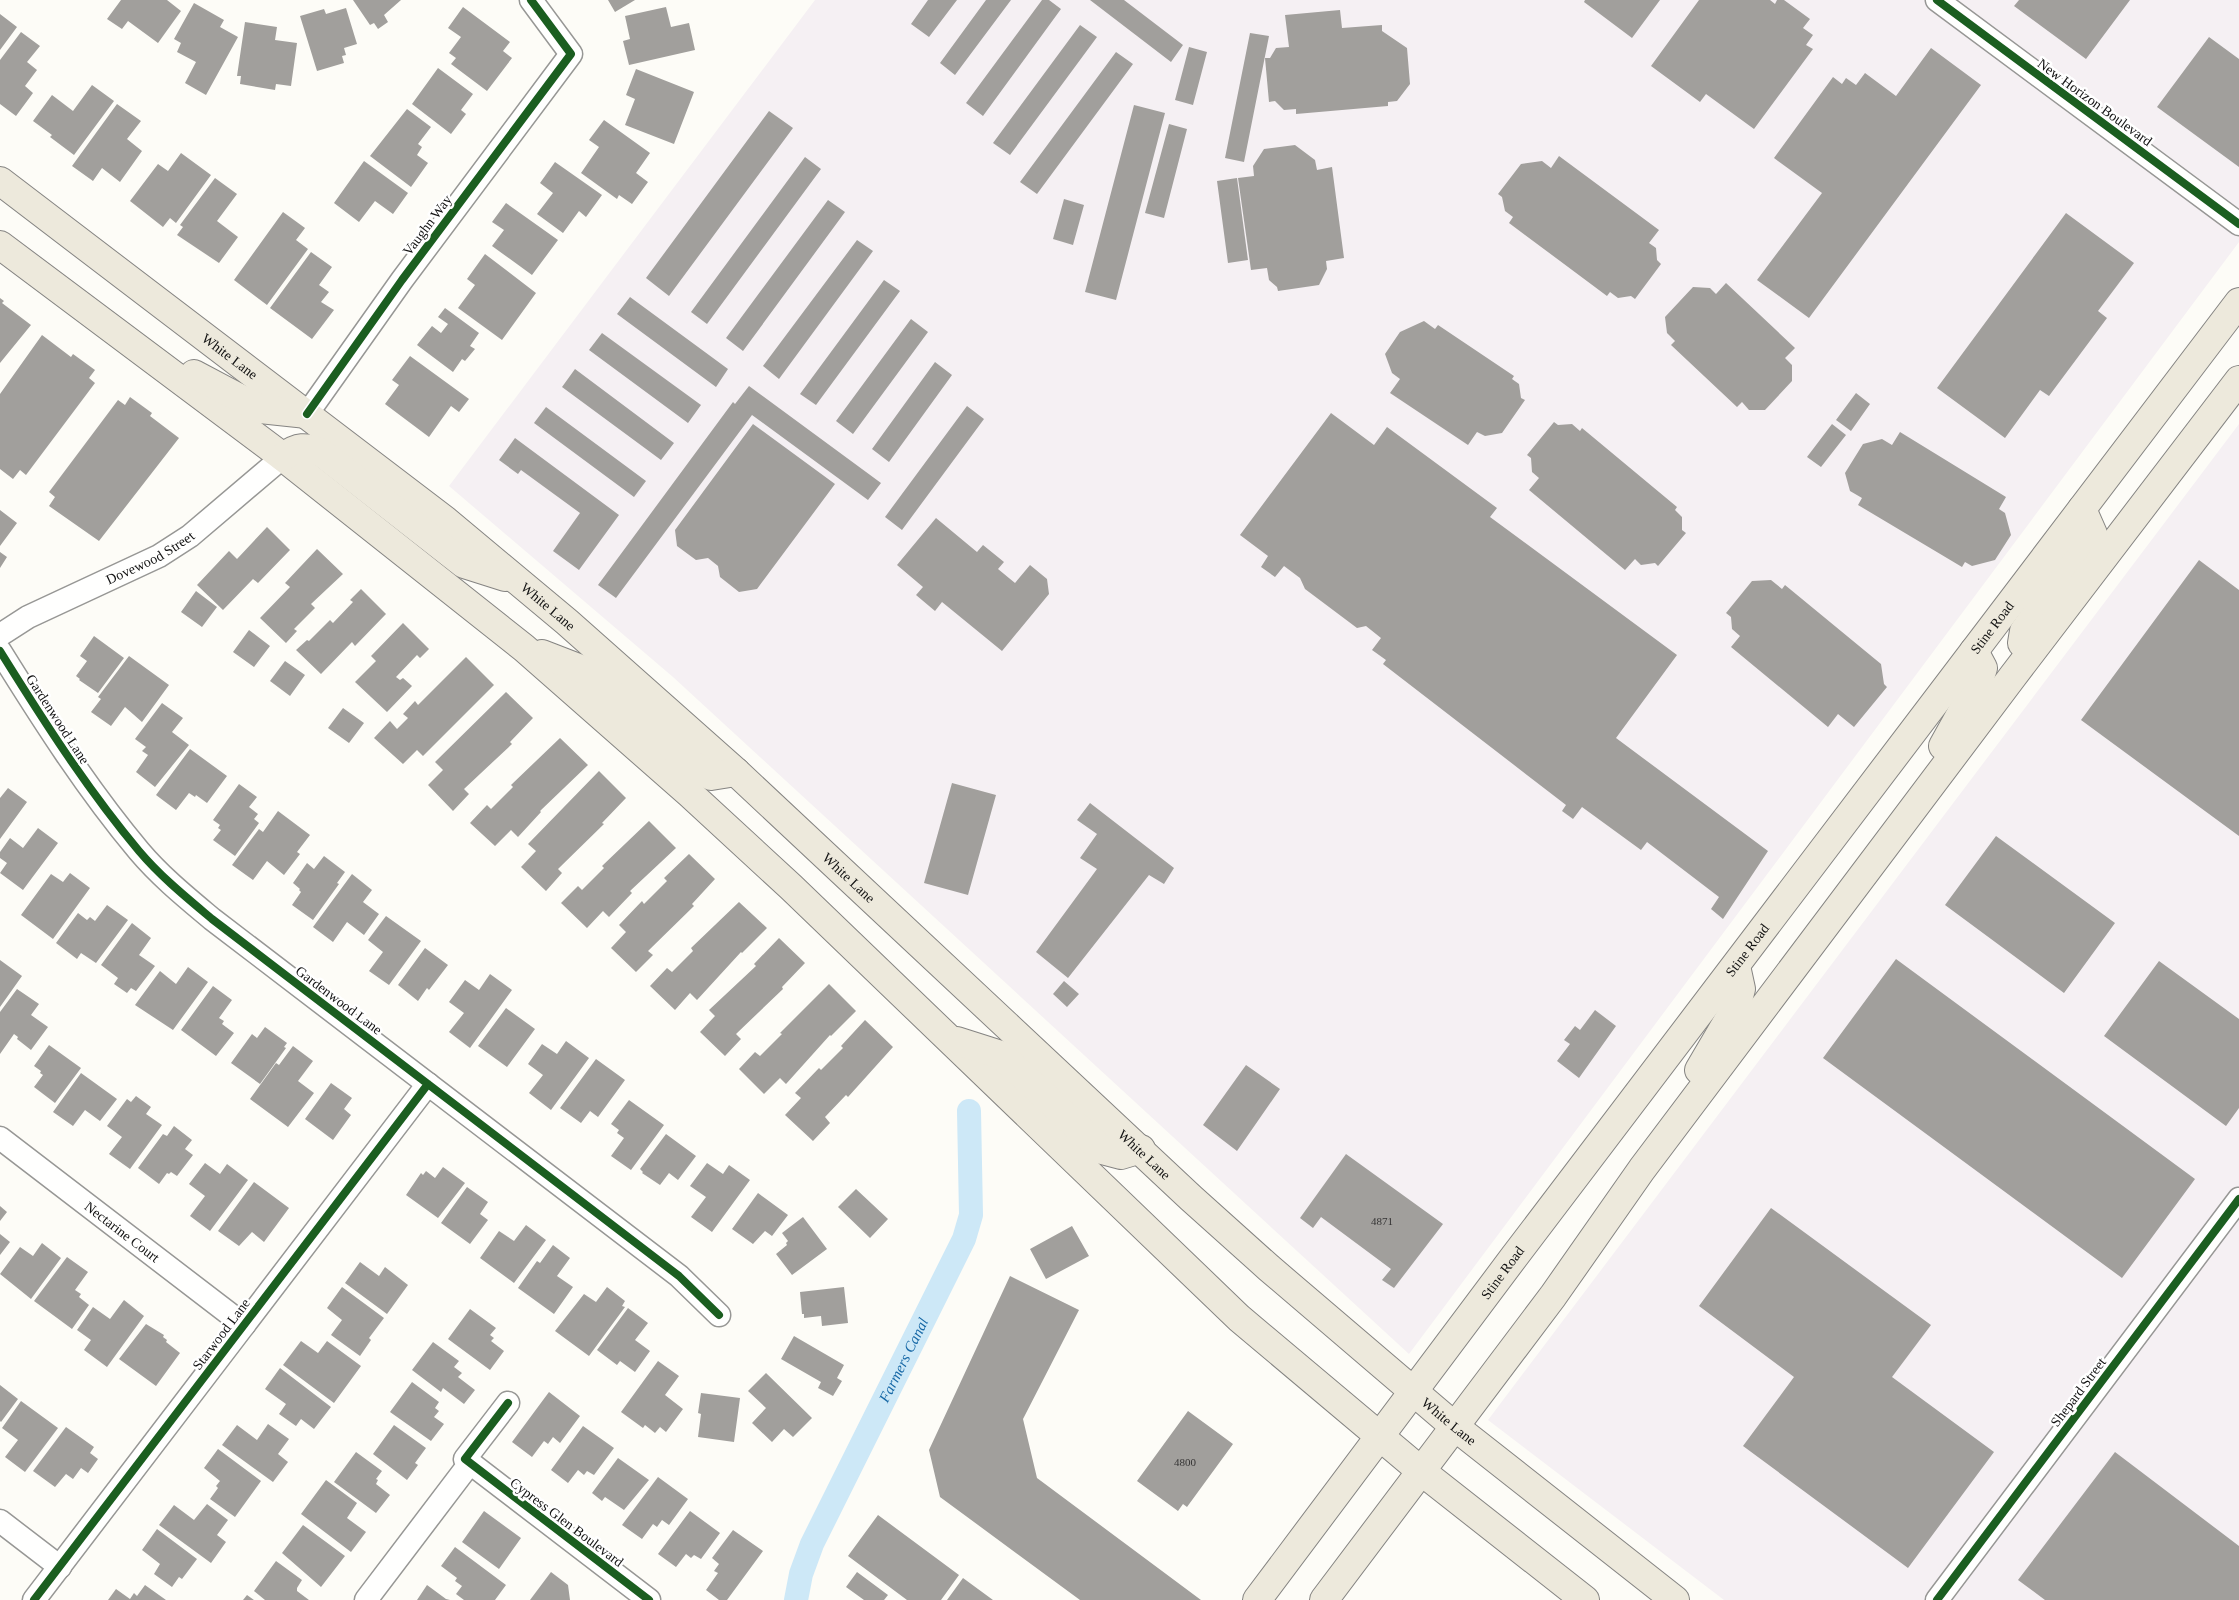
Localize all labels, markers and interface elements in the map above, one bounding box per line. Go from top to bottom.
street label: New Horizon Boulevard [2035,56,2155,149]
street label: Vaughn Way [400,192,455,258]
street label: White Lane [199,331,260,382]
street label: Dovewood Street [104,529,198,588]
street label: White Lane [518,580,578,634]
street label: Stine Road [1968,599,2017,657]
street label: Gardenwood Lane [23,672,92,767]
street label: White Lane [819,850,878,906]
street label: Stine Road [1723,921,1772,980]
street label: Gardenwood Lane [293,963,385,1038]
street label: White Lane [1115,1127,1173,1183]
street label: Nectarine Court [82,1199,162,1265]
house number: 4871 [1371,1215,1393,1227]
street label: Stine Road [1478,1244,1527,1302]
street label: Starwood Lane [190,1296,253,1373]
water label: Farmers Canal [876,1315,931,1406]
street label: Shepard Street [2048,1355,2109,1430]
street label: White Lane [1419,1395,1479,1448]
house number: 4800 [1174,1456,1197,1468]
street label: Cypress Glen Boulevard [507,1475,626,1570]

